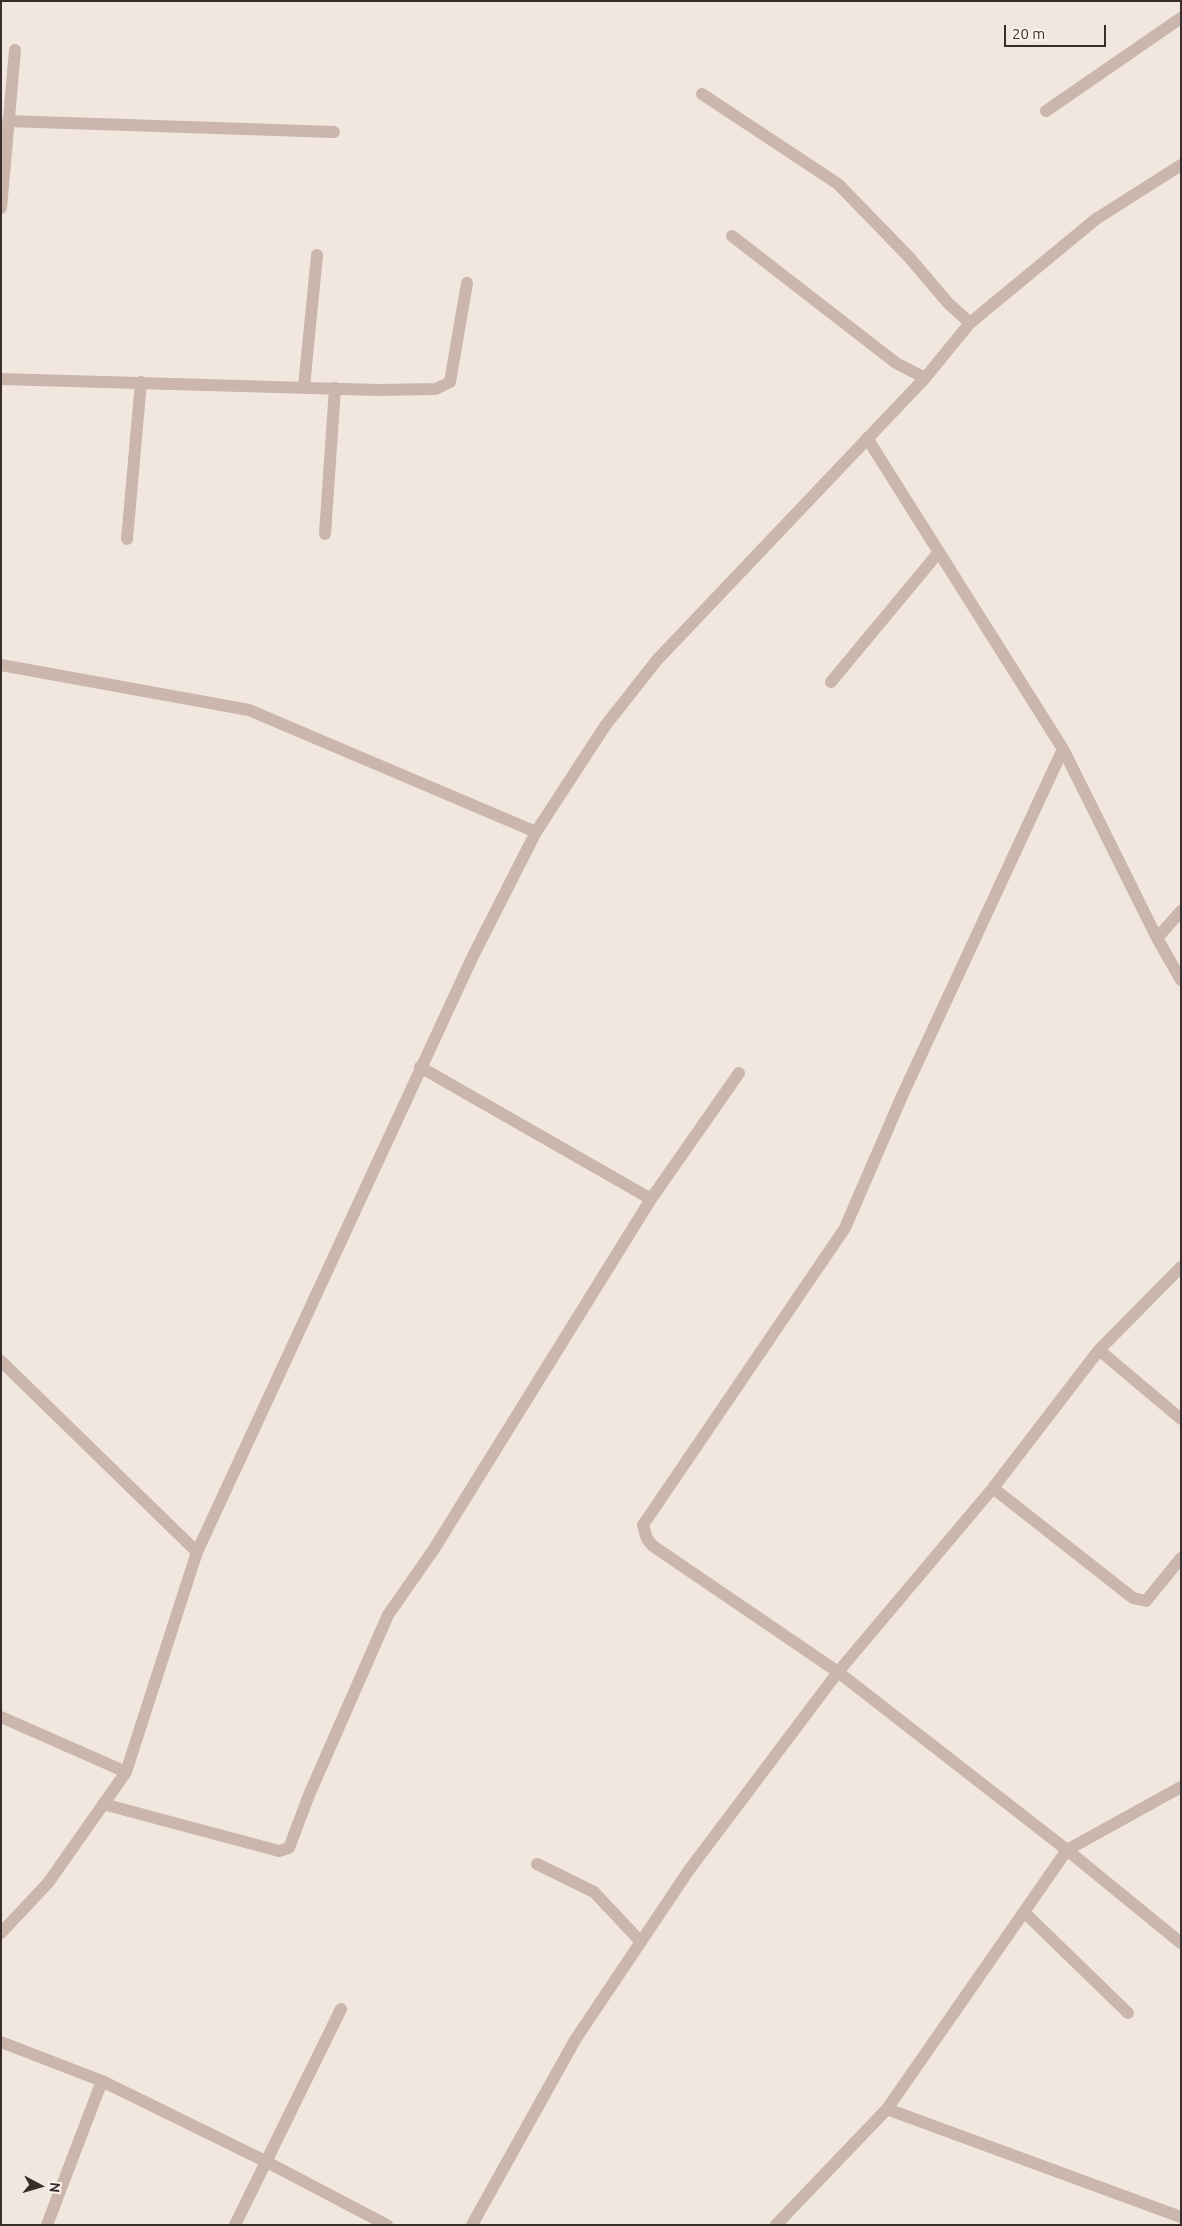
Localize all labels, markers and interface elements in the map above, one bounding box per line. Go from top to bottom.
scale bar [1007,15,1110,47]
text: 20 m [1012,25,1045,42]
north arrow [15,2161,65,2211]
text: N [46,2182,63,2194]

